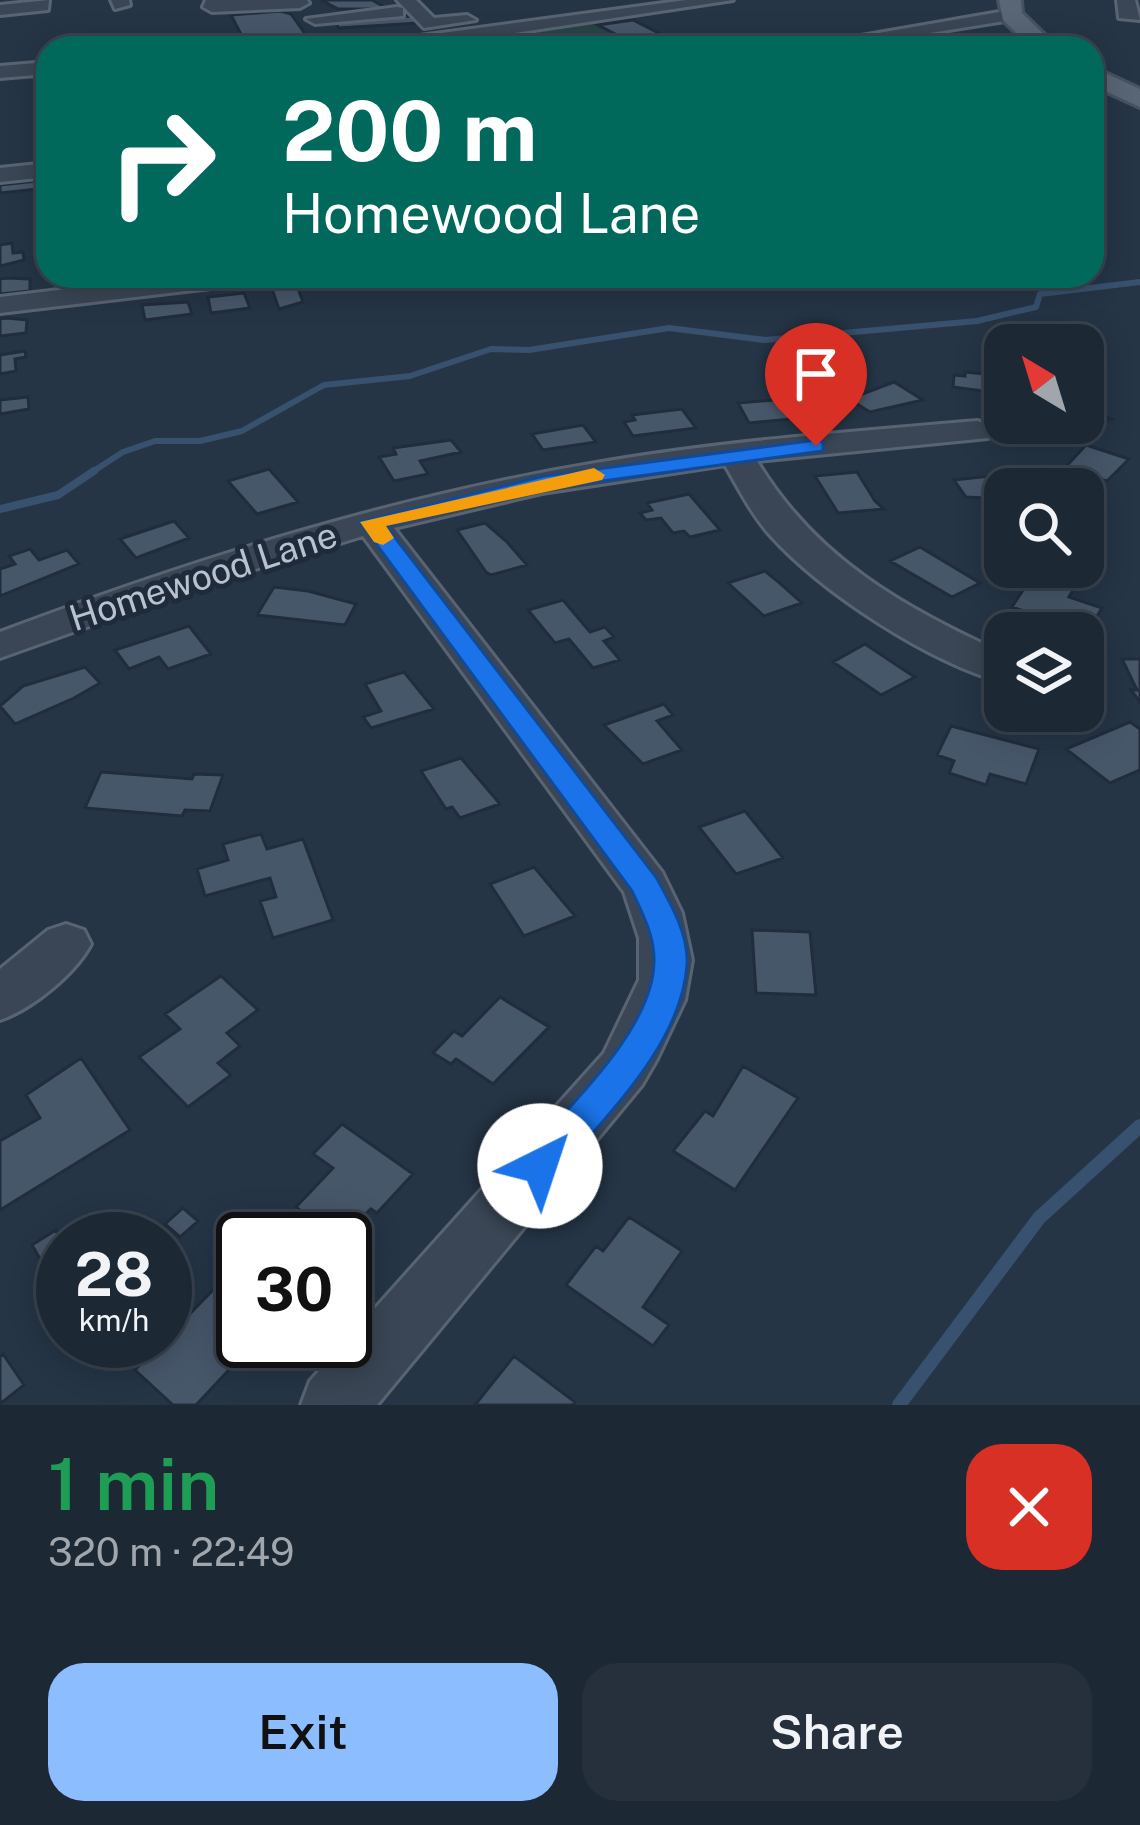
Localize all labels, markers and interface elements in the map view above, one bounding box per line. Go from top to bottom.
text: 200 m [282,81,538,180]
icon: right [84,84,240,240]
text: Homewood Lane [282,182,700,245]
pin [765,323,867,446]
north arrow [984,324,1104,444]
map controls [984,324,1104,732]
icon: arrive [783,341,849,407]
button: search [984,468,1104,588]
street label: Homewood Lane [64,513,342,639]
button: layers [984,612,1104,732]
position arrow [477,1103,603,1229]
speed limit sign: 30 [216,1212,372,1368]
text: 28 [75,1239,153,1310]
text: km/h [79,1302,149,1338]
text: 1 min [48,1442,219,1526]
button: close [966,1444,1092,1570]
text: 320 m · 22:49 [48,1529,294,1575]
button: Exit [48,1663,558,1801]
button: Share [582,1663,1092,1801]

